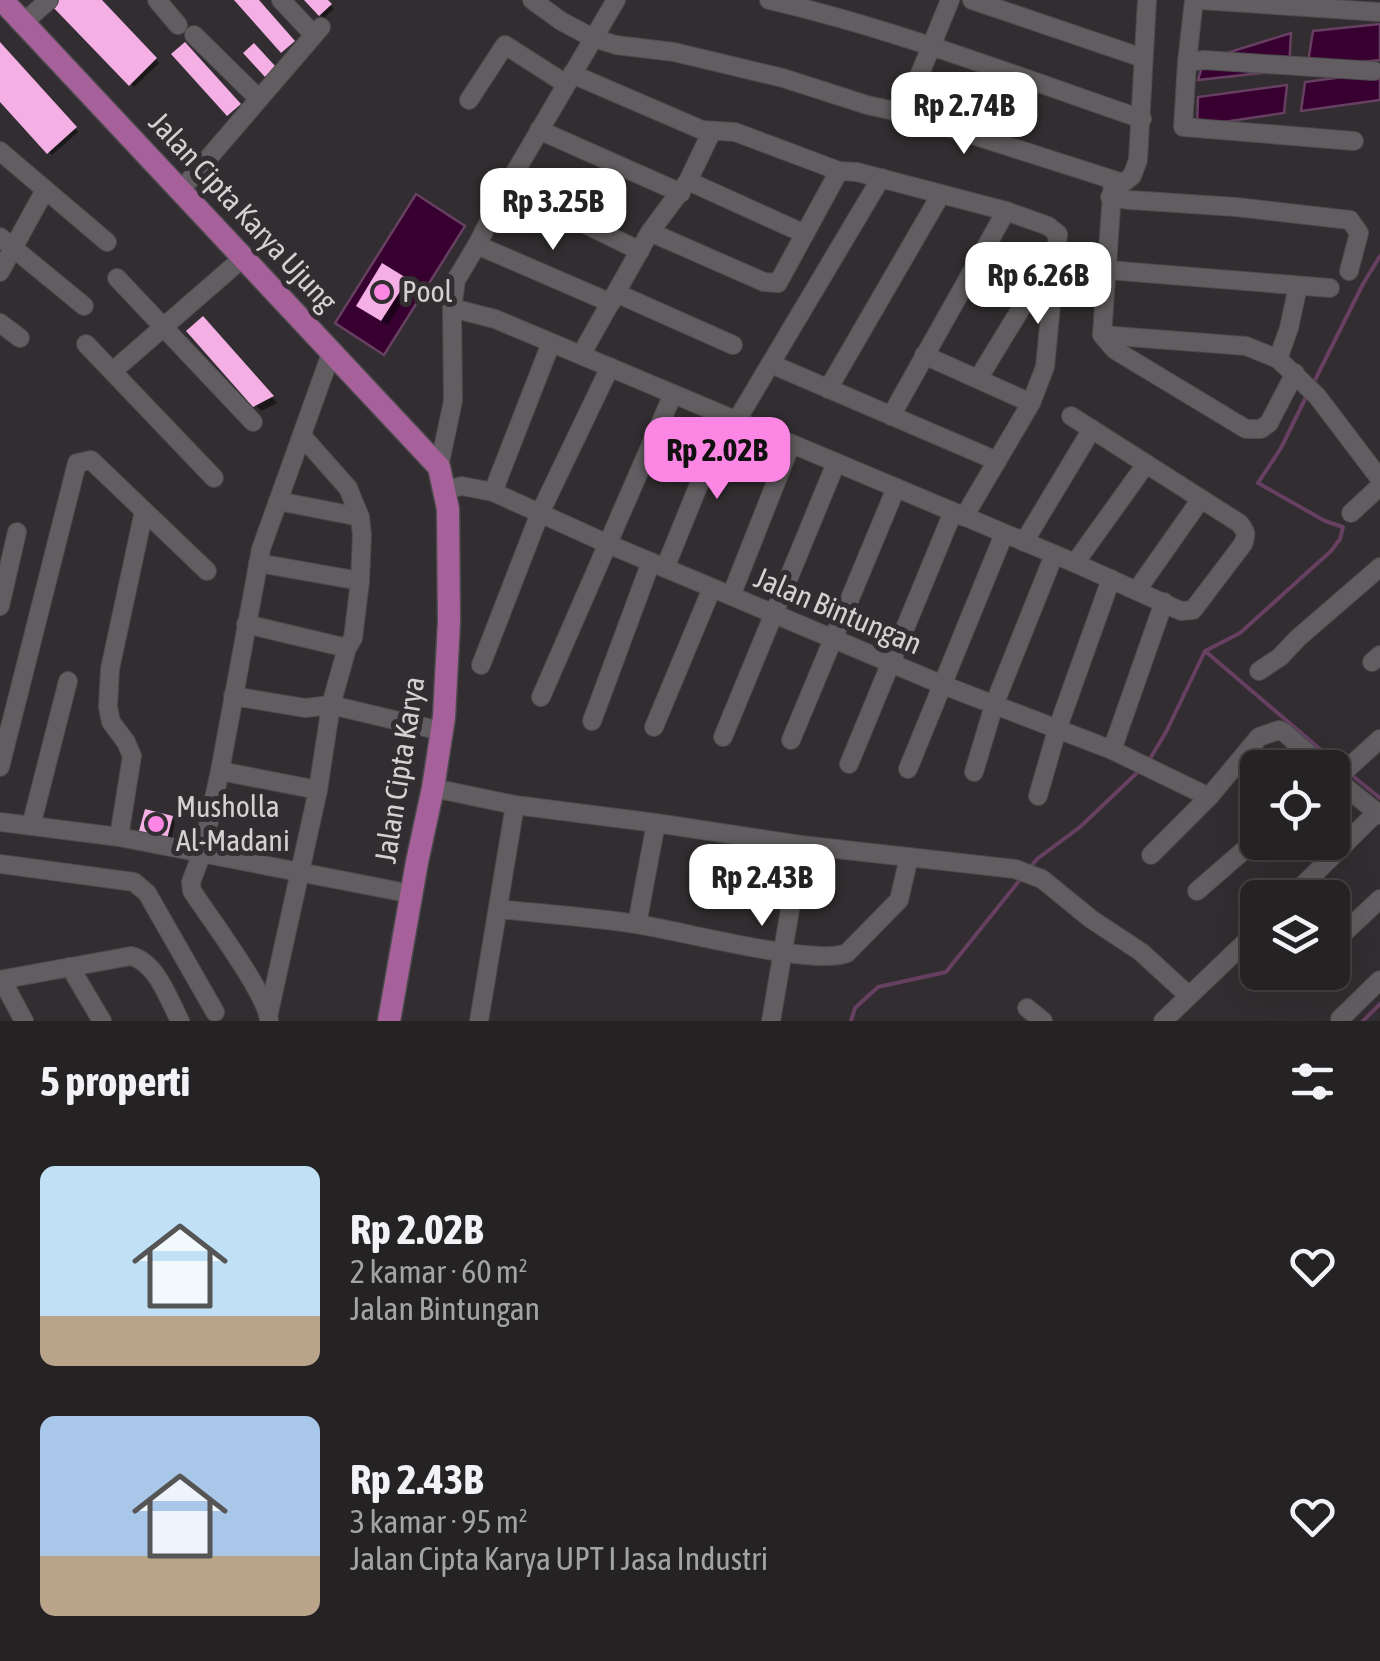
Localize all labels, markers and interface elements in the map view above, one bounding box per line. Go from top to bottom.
pin: Rp 2.74B [861,72,1067,157]
text: Rp 2.74B [913,86,1015,123]
street label: Jalan Cipta Karya Ujung [143,105,345,318]
pin: Rp 3.25B [450,168,656,253]
text: Rp 3.25B [502,182,604,219]
pin: Rp 6.26B [935,242,1141,327]
text: Rp 6.26B [987,256,1089,293]
place label: Pool [402,274,453,308]
marker: Pool [371,281,393,303]
pin: Rp 2.02B [614,417,820,502]
text: Rp 2.02B [666,431,768,468]
street label: Jalan Bintungan [750,560,927,661]
street label: Jalan Cipta Karya [367,674,431,866]
map controls [1240,750,1350,990]
button: locate [1240,750,1350,860]
place label: Musholla Al-Madani [176,789,290,857]
marker: Musholla Al-Madani [145,813,167,835]
pin: Rp 2.43B [659,844,865,929]
text: Rp 2.43B [711,858,813,895]
button: layers [1240,880,1350,990]
icon: filters [1285,1054,1340,1109]
text: 5 properti [40,1057,190,1105]
text: Rp 2.02B [350,1205,483,1253]
icon: home [120,1206,240,1326]
icon: heart [1285,1239,1340,1294]
text: 2 kamar · 60 m² [350,1253,528,1290]
text: Jalan Bintungan [350,1290,540,1327]
text: Rp 2.43B [350,1455,483,1503]
icon: home [120,1456,240,1576]
icon: heart [1285,1489,1340,1544]
text: 3 kamar · 95 m² [350,1503,528,1540]
text: Jalan Cipta Karya UPT I Jasa Industri [350,1540,768,1577]

